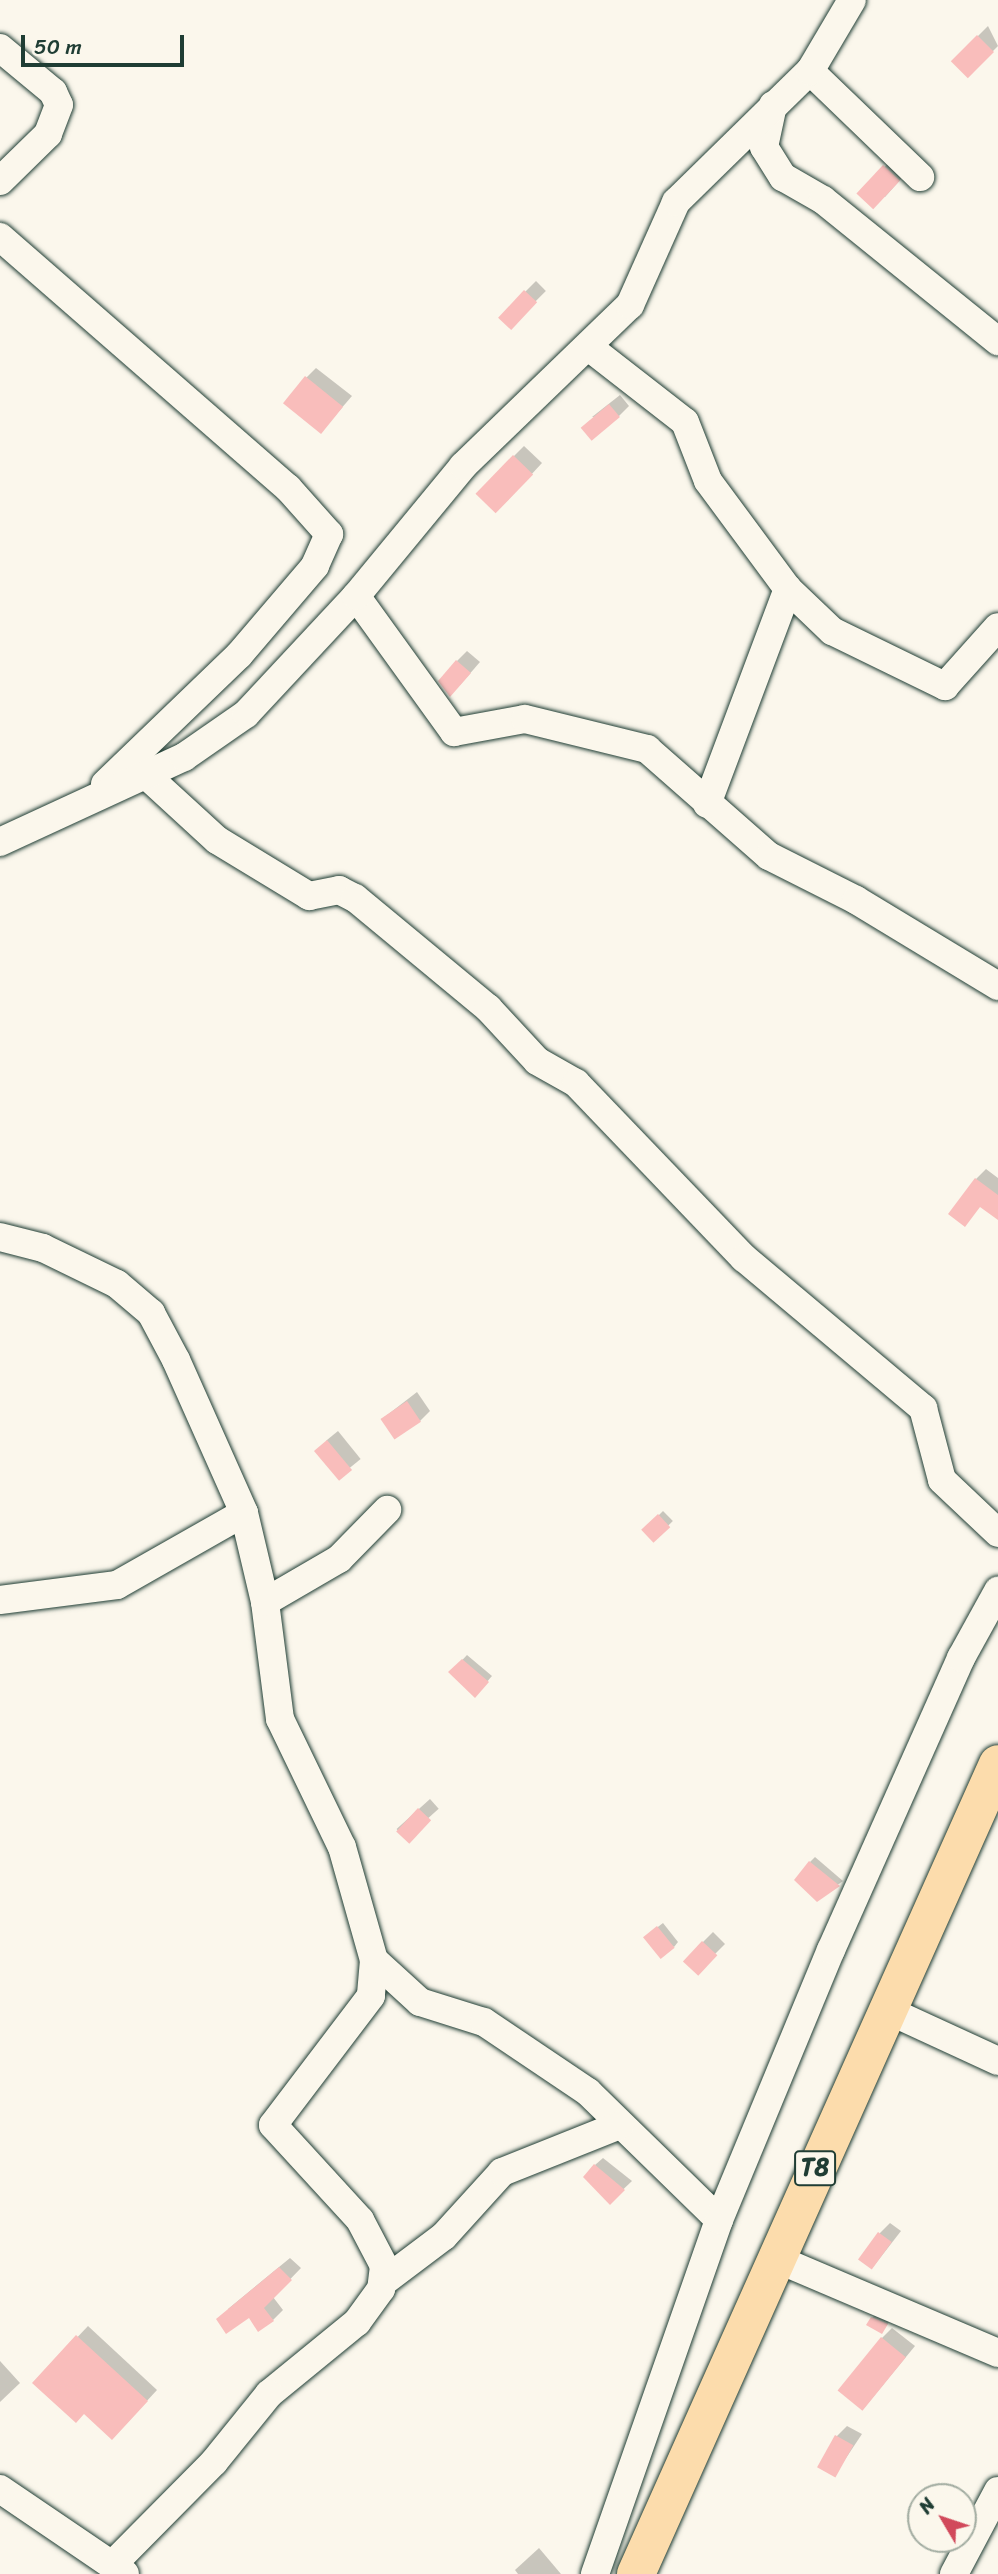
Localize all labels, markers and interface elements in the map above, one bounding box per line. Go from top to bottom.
scale bar [24,21,187,65]
text: 50 m [34,28,82,66]
road number: T8 [794,2148,836,2188]
north arrow [907,2483,977,2553]
text: N [910,2490,944,2521]

